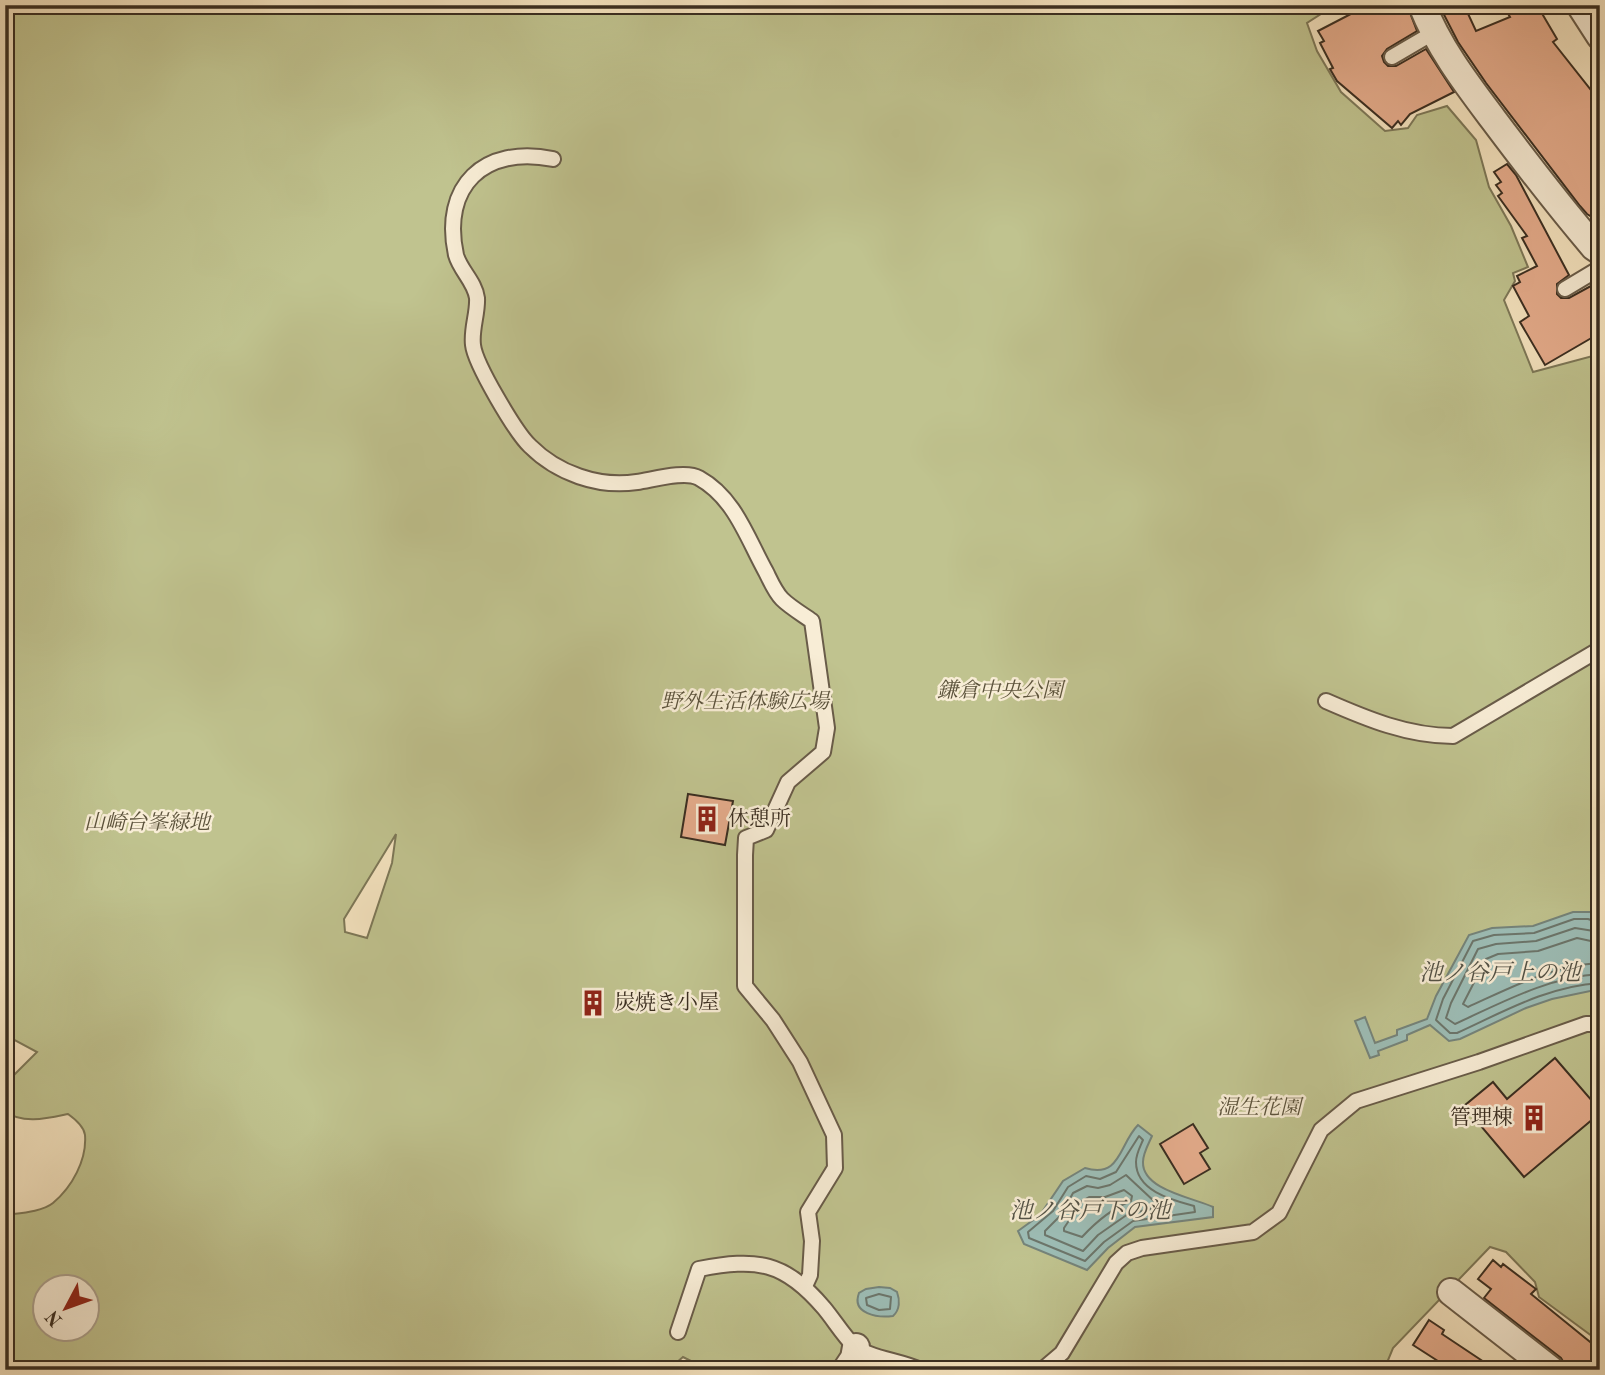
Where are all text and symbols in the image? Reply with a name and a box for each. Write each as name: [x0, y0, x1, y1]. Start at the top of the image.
park label: 鎌倉中央公園: [937, 679, 1066, 702]
park label: 野外生活体験広場: [661, 690, 831, 713]
building icon: 休憩所: [692, 804, 722, 834]
place label: 休憩所: [728, 807, 791, 830]
park label: 山崎台峯緑地: [84, 811, 212, 834]
water label: 池ノ谷戸上の池: [1420, 960, 1584, 985]
building icon: 炭焼き小屋: [578, 988, 608, 1018]
place label: 炭焼き小屋: [614, 991, 719, 1014]
park label: 湿生花園: [1217, 1096, 1304, 1119]
building icon: 管理棟: [1519, 1103, 1549, 1133]
place label: 管理棟: [1450, 1106, 1513, 1129]
water label: 池ノ谷戸下の池: [1010, 1198, 1174, 1223]
north arrow: [32, 1274, 102, 1344]
text: N: [43, 1305, 67, 1329]

